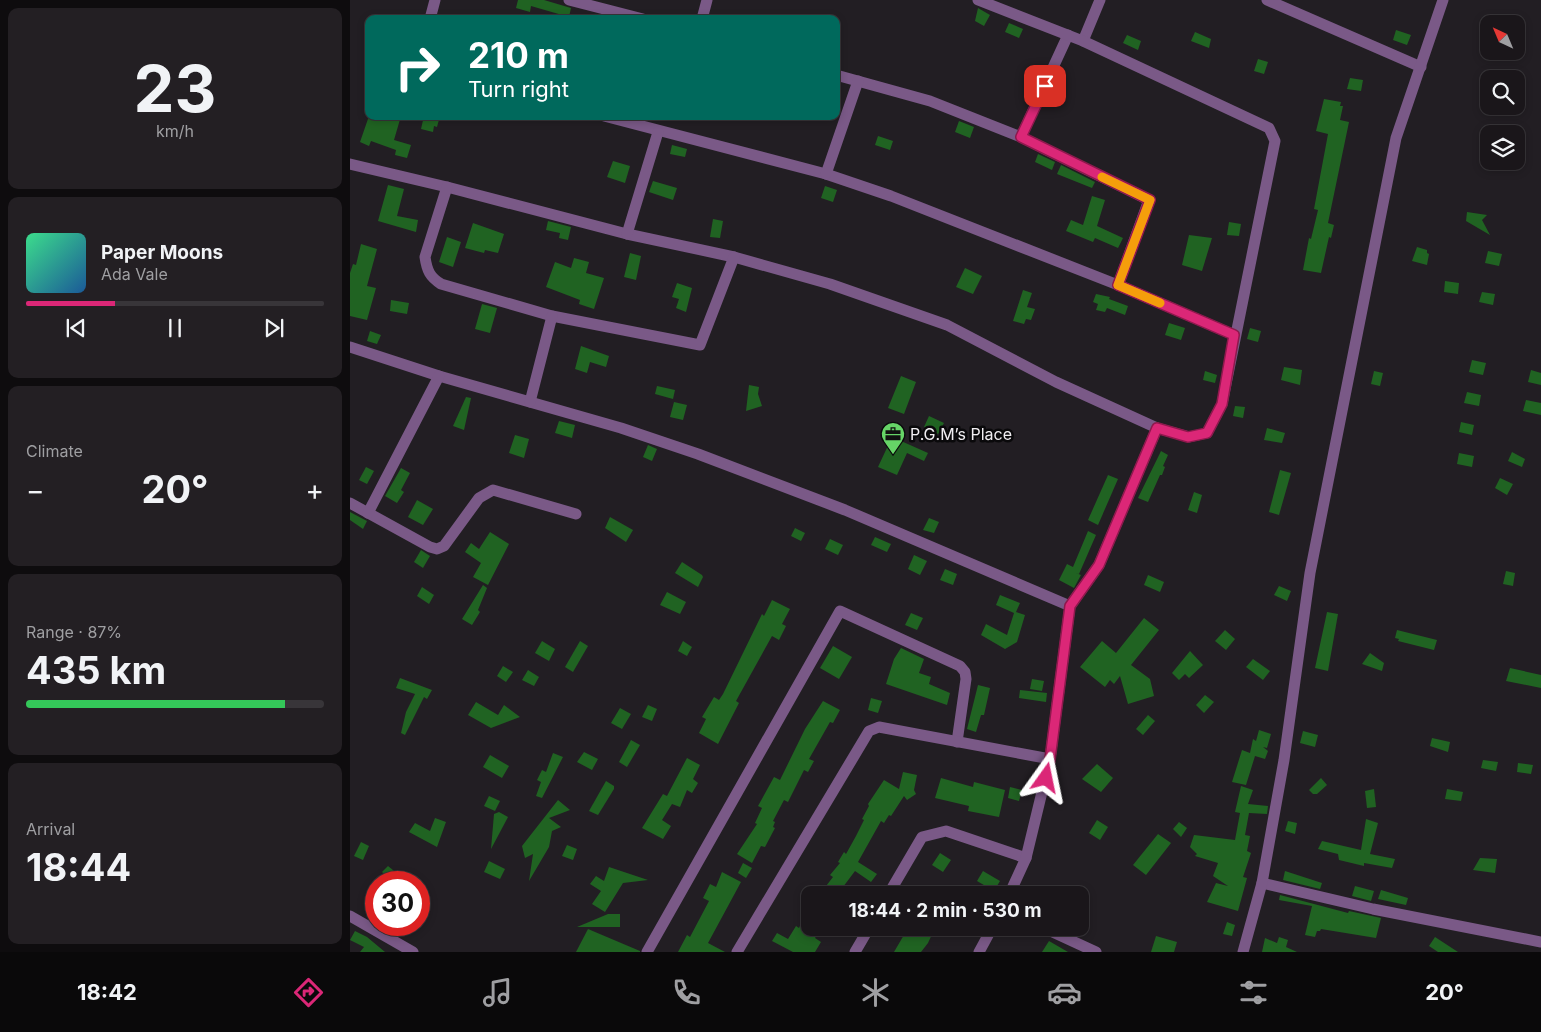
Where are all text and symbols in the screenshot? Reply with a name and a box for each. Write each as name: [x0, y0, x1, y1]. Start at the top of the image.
north arrow: [1480, 15, 1525, 60]
map controls: [1480, 15, 1525, 170]
text: 210 m: [468, 34, 569, 76]
icon: right: [385, 35, 450, 100]
text: 23: [134, 49, 216, 128]
pin: [1024, 65, 1066, 107]
button: search: [1480, 70, 1525, 115]
icon: arrive: [1031, 72, 1059, 100]
text: Turn right: [468, 76, 569, 102]
text: km/h: [156, 121, 194, 141]
button: layers: [1480, 125, 1525, 170]
text: Paper Moons: [101, 241, 223, 264]
text: Ada Vale: [101, 264, 168, 284]
icon: previous: [62, 314, 90, 342]
icon: pause: [161, 314, 189, 342]
icon: next: [260, 314, 288, 342]
office icon: P.G.M’s Place: [880, 421, 906, 455]
place label: P.G.M’s Place: [910, 424, 1012, 444]
text: Climate: [26, 441, 83, 461]
text: 20°: [141, 466, 209, 512]
text: −: [26, 473, 45, 507]
text: +: [305, 473, 324, 507]
text: Range · 87%: [26, 622, 122, 642]
text: 435 km: [26, 647, 166, 693]
position arrow: [1019, 751, 1071, 803]
text: Arrival: [26, 819, 75, 839]
text: 18:44: [26, 844, 131, 890]
speed limit sign: 30: [365, 871, 430, 936]
text: 18:44 · 2 min · 530 m: [848, 899, 1042, 922]
icon: directions: [291, 975, 326, 1010]
icon: music: [480, 975, 515, 1010]
icon: phone: [669, 975, 704, 1010]
icon: climate: [858, 975, 893, 1010]
icon: car: [1047, 975, 1082, 1010]
icon: filters: [1236, 975, 1271, 1010]
text: 18:42: [77, 979, 137, 1005]
text: 20°: [1425, 979, 1464, 1005]

